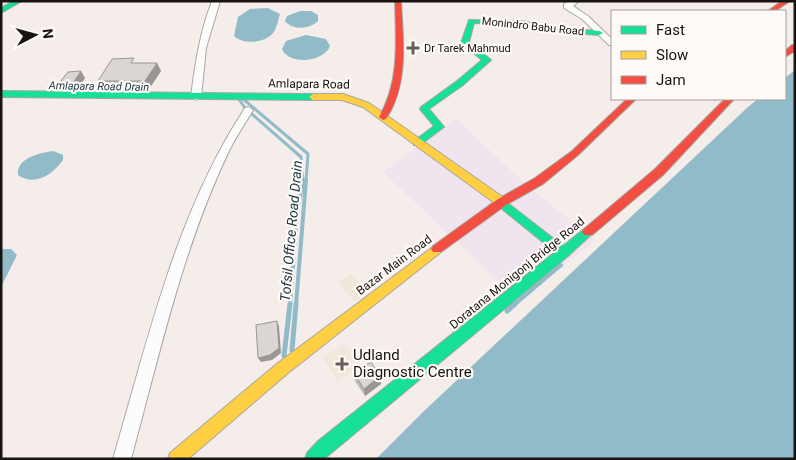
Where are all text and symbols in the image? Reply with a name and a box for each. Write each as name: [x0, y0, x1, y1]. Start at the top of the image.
north arrow: [10, 10, 60, 60]
legend: [611, 10, 786, 100]
street label: Monindro Babu Road: [481, 15, 585, 38]
text: Fast: [656, 21, 685, 39]
text: N: [39, 28, 56, 39]
marker: Dr Tarek Mahmud: [406, 41, 420, 55]
place label: Dr Tarek Mahmud: [424, 42, 511, 55]
text: Slow: [656, 46, 688, 64]
text: Jam: [656, 71, 686, 89]
street label: Amlapara Road: [268, 76, 350, 92]
water label: Amlapara Road Drain: [48, 79, 149, 94]
water label: Tofsil Office Road Drain: [277, 160, 305, 302]
street label: Doratana Monigonj Bridge Road: [447, 214, 587, 332]
street label: Bazar Main Road: [354, 232, 434, 298]
place label: Udland Diagnostic Centre: [353, 346, 472, 381]
marker: Udland Diagnostic Centre: [335, 357, 349, 371]

